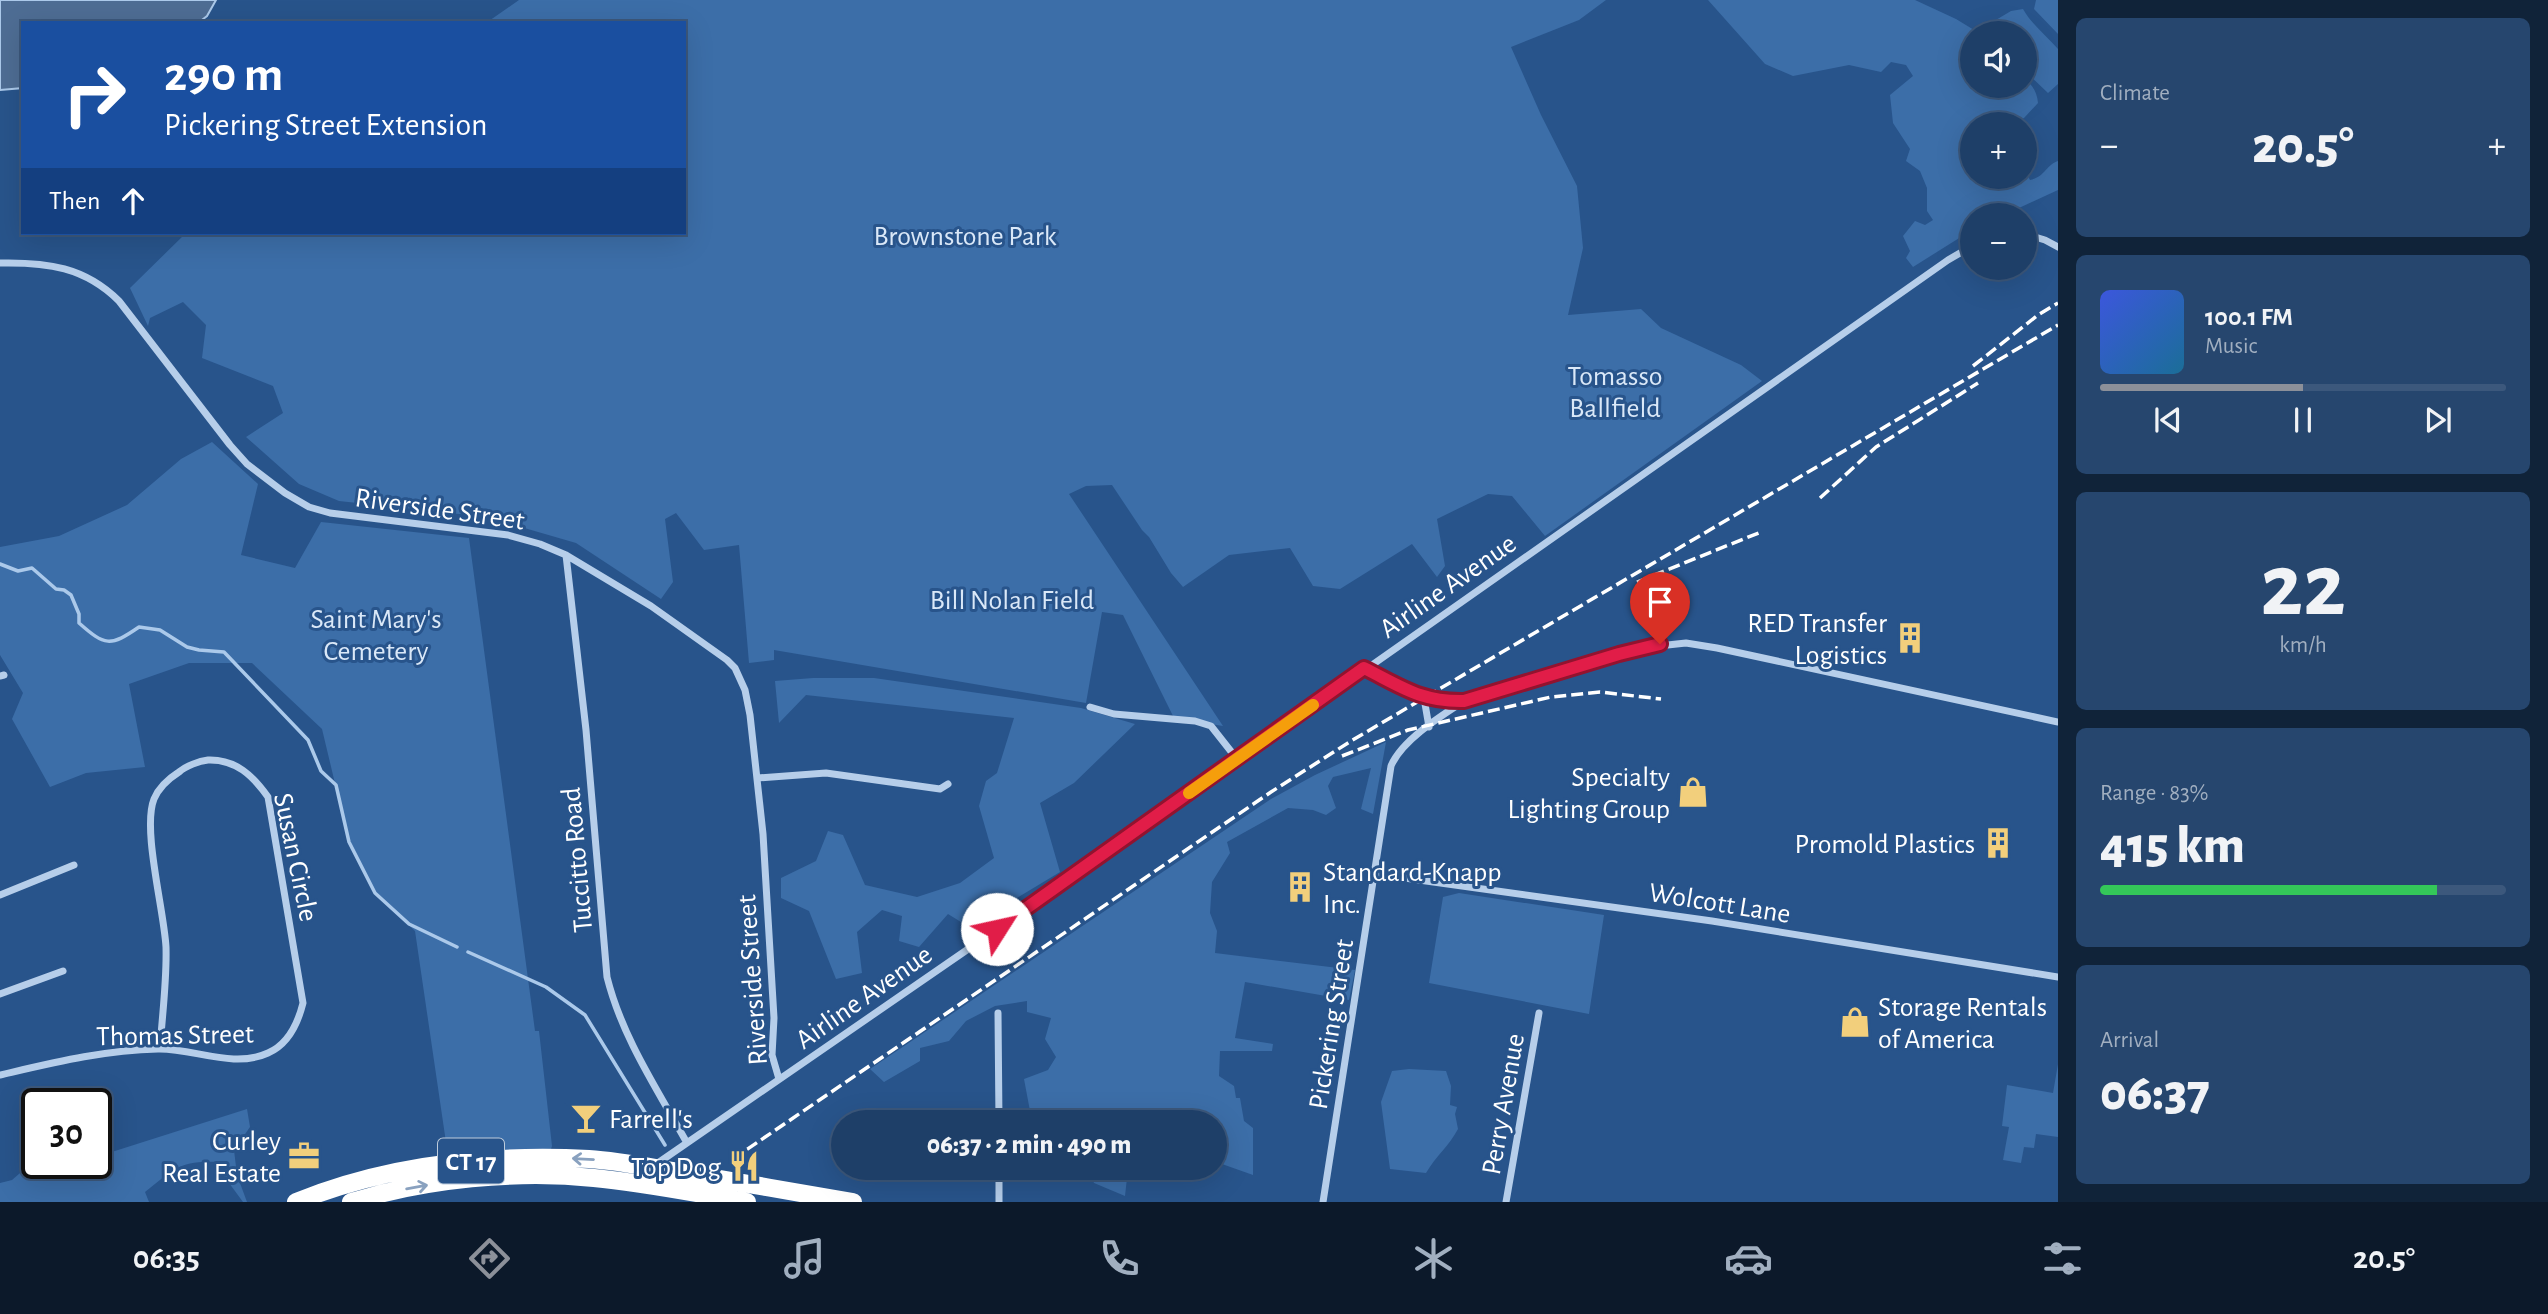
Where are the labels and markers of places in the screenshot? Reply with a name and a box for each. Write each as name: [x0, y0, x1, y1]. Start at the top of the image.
pin: [1630, 572, 1690, 644]
place label: RED Transfer Logistics: [1747, 610, 1887, 670]
building icon: RED Transfer Logistics: [1893, 621, 1927, 655]
place label: Specialty Lighting Group: [1507, 764, 1670, 824]
shop icon: Specialty Lighting Group: [1676, 775, 1710, 809]
building icon: Promold Plastics: [1981, 826, 2015, 860]
place label: Promold Plastics: [1795, 831, 1975, 859]
place label: Standard-Knapp Inc.: [1323, 859, 1502, 919]
building icon: Standard-Knapp Inc.: [1283, 870, 1317, 904]
place label: Storage Rentals of America: [1878, 994, 2047, 1054]
shop icon: Storage Rentals of America: [1838, 1005, 1872, 1039]
bar icon: Farrell's: [569, 1101, 603, 1135]
place label: Farrell's: [609, 1106, 693, 1134]
place label: Curley Real Estate: [162, 1128, 281, 1188]
office icon: Curley Real Estate: [287, 1139, 321, 1173]
restaurant icon: Top Dog: [727, 1149, 761, 1183]
place label: Top Dog: [631, 1154, 721, 1182]

